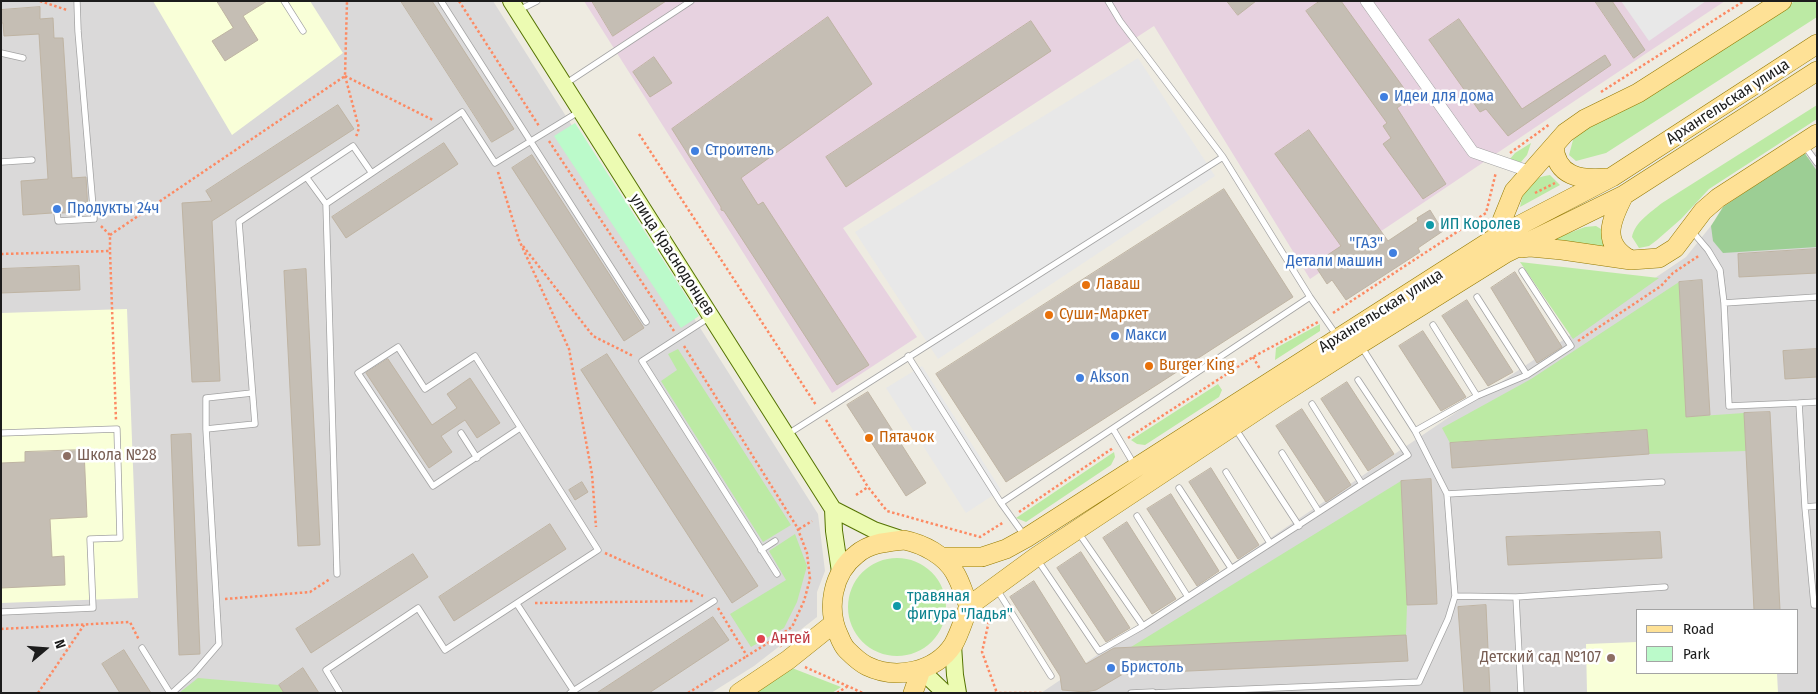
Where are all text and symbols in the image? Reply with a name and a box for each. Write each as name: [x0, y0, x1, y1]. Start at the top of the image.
street label: Архангельская улица: [1663, 55, 1793, 149]
place label: Идеи для дома: [1394, 87, 1494, 107]
marker: Идеи для дома: [1378, 91, 1390, 103]
place label: Строитель: [705, 141, 774, 161]
marker: Строитель: [689, 145, 701, 157]
street label: улица Краснодонцев: [625, 190, 719, 320]
place label: Продукты 24ч: [67, 199, 159, 219]
marker: Продукты 24ч: [51, 203, 63, 215]
place label: ИП Королев: [1440, 215, 1521, 235]
marker: ИП Королев: [1424, 219, 1436, 231]
place label: "ГАЗ" Детали машин: [1286, 234, 1383, 272]
marker: "ГАЗ" Детали машин: [1387, 247, 1399, 259]
street label: Архангельская улица: [1315, 265, 1447, 357]
place label: Лаваш: [1096, 275, 1140, 295]
marker: Лаваш: [1080, 279, 1092, 291]
place label: Суши-Маркет: [1059, 305, 1149, 325]
marker: Суши-Маркет: [1043, 309, 1055, 321]
place label: Макси: [1125, 326, 1167, 346]
marker: Макси: [1109, 330, 1121, 342]
place label: Burger King: [1159, 356, 1234, 376]
marker: Burger King: [1143, 360, 1155, 372]
place label: Akson: [1090, 368, 1129, 388]
marker: Akson: [1074, 372, 1086, 384]
place label: Пятачок: [879, 428, 934, 448]
marker: Пятачок: [863, 432, 875, 444]
place label: Школа №28: [77, 446, 157, 466]
marker: Школа №28: [61, 450, 73, 462]
place label: травяная фигура "Ладья": [907, 587, 1013, 625]
marker: травяная фигура "Ладья": [891, 600, 903, 612]
legend: [1636, 609, 1798, 674]
text: Road: [1683, 620, 1714, 638]
north arrow: [20, 624, 70, 674]
place label: Антей: [771, 629, 811, 649]
marker: Антей: [755, 633, 767, 645]
text: N: [50, 638, 69, 651]
text: Park: [1683, 645, 1710, 663]
place label: Детский сад №107: [1480, 648, 1601, 668]
marker: Детский сад №107: [1605, 652, 1617, 664]
place label: Бристоль: [1121, 658, 1183, 678]
marker: Бристоль: [1105, 662, 1117, 674]

